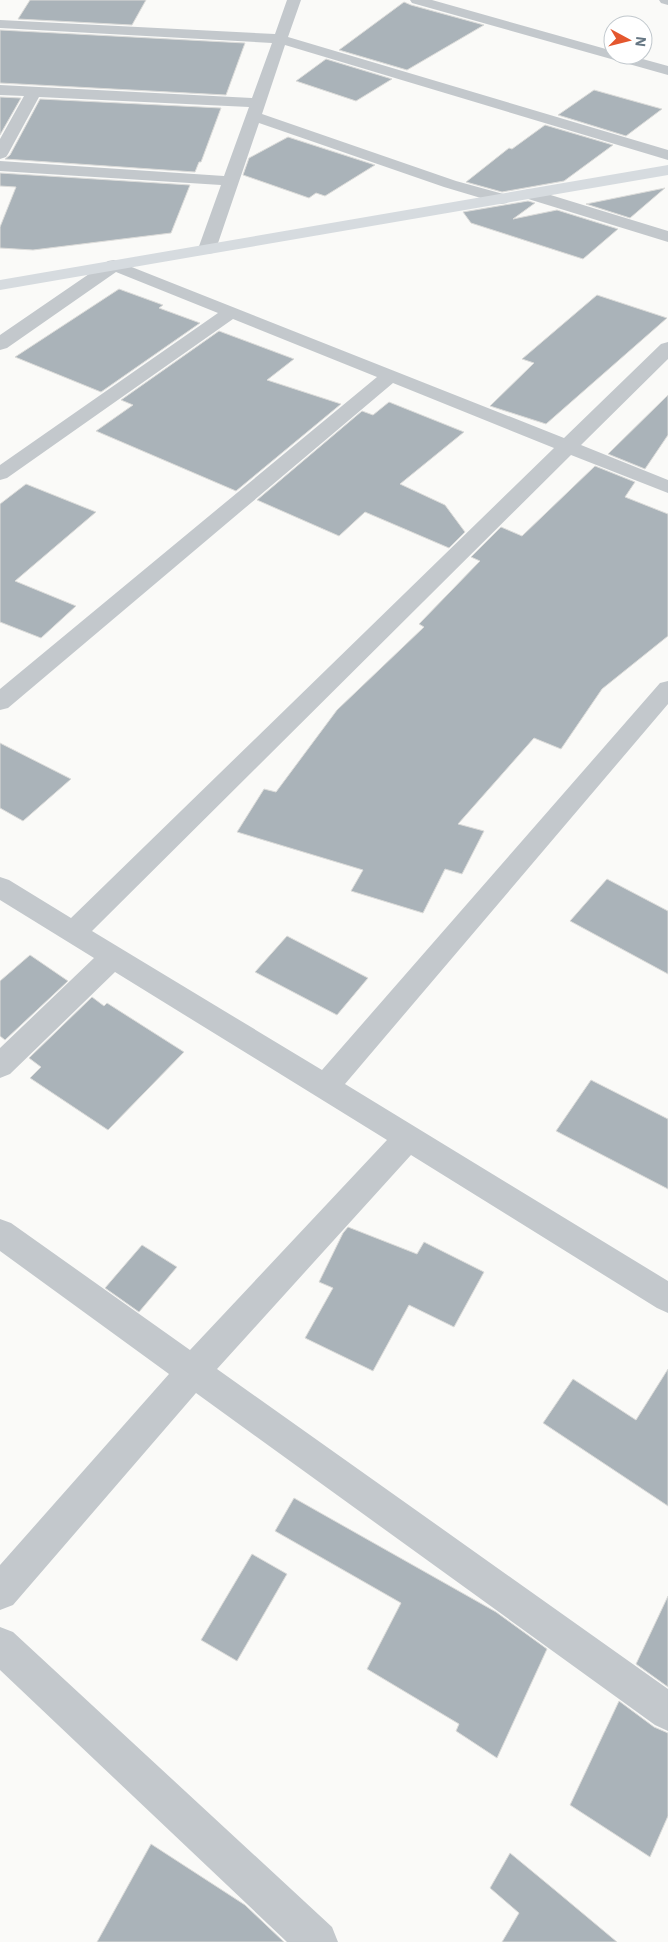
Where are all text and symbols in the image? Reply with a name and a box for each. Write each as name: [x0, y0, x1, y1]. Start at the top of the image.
north arrow: [603, 15, 653, 65]
text: N: [631, 35, 650, 48]

